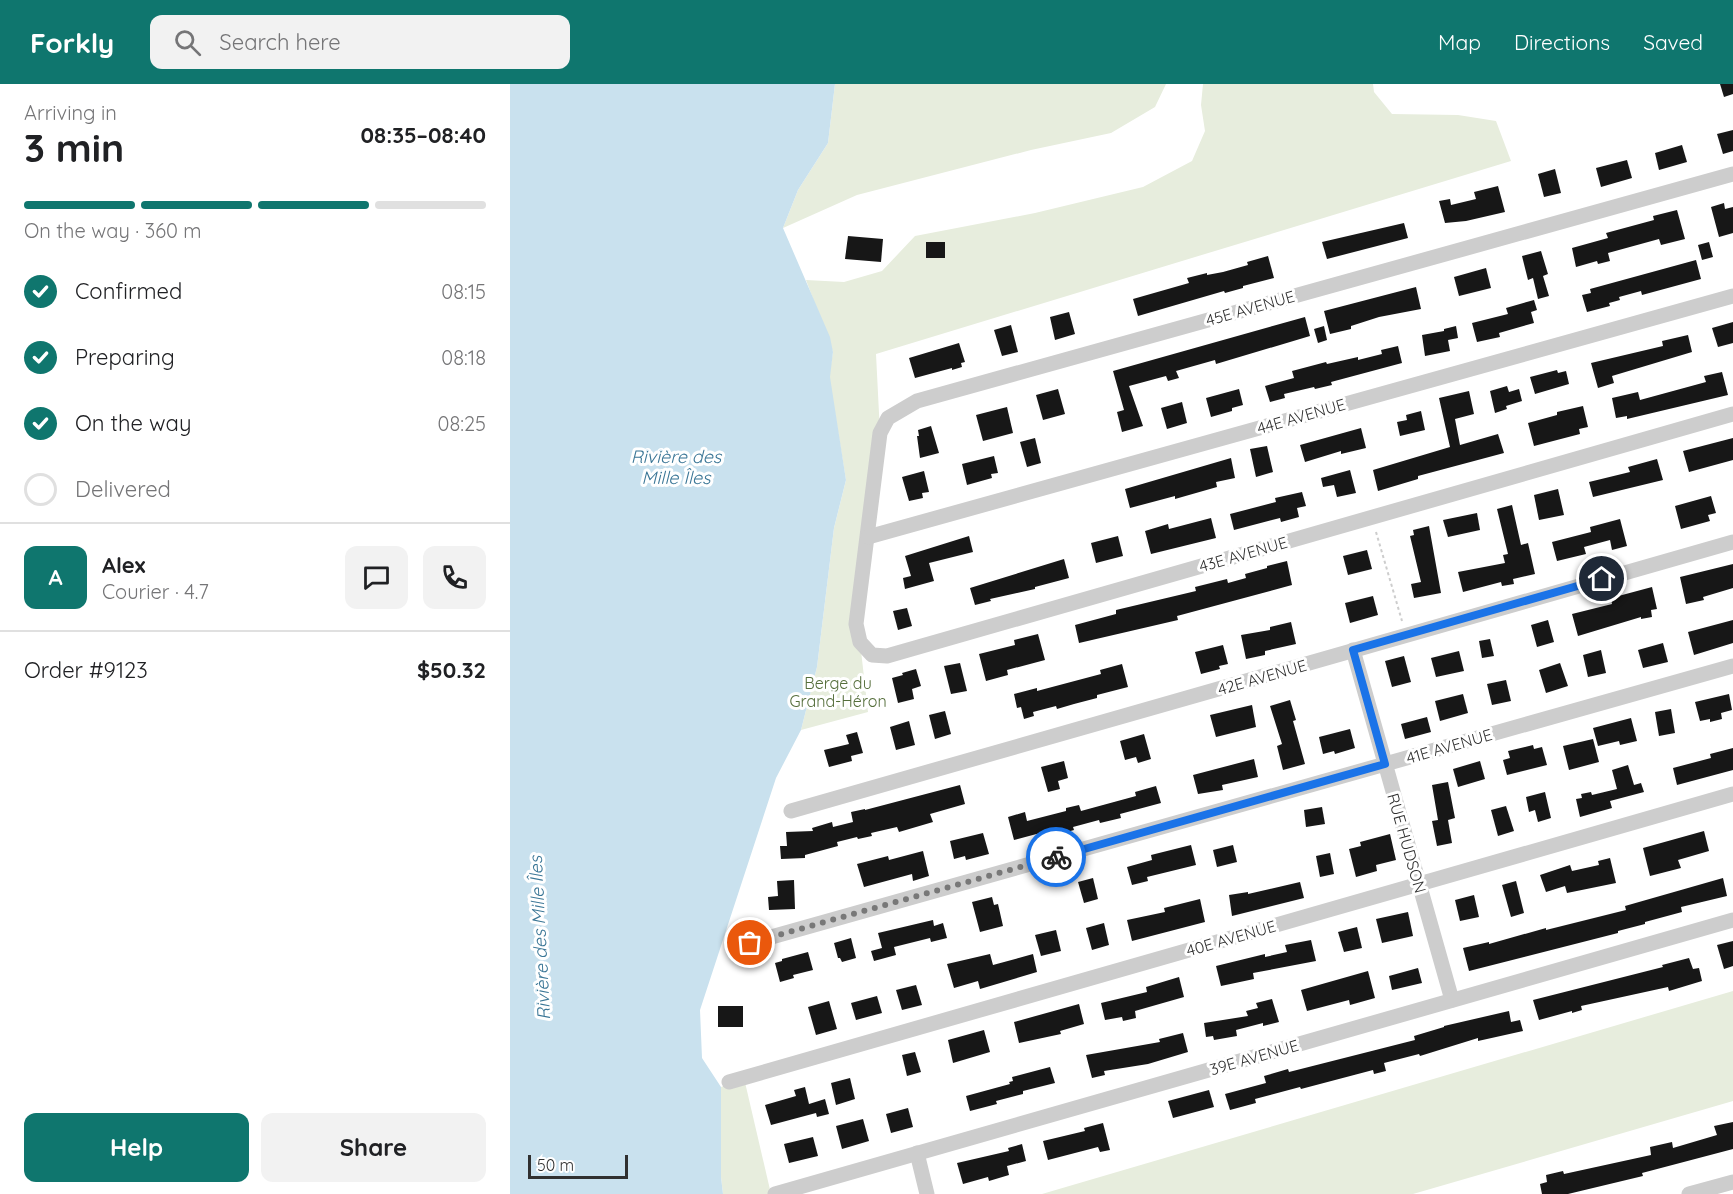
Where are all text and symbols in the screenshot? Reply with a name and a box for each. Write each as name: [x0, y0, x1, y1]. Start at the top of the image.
search box: [150, 15, 570, 69]
text: Forkly: [30, 25, 114, 60]
icon: search: [171, 26, 204, 59]
text: Search here: [219, 28, 341, 56]
text: Map: [1438, 29, 1481, 55]
text: Directions: [1514, 29, 1610, 55]
text: Saved: [1643, 29, 1703, 55]
text: Arriving in: [24, 100, 117, 125]
text: 08:35–08:40: [361, 121, 486, 149]
text: 3 min: [24, 123, 124, 172]
text: On the way · 360 m: [24, 218, 202, 243]
icon: check: [24, 275, 57, 308]
text: Confirmed: [75, 277, 182, 305]
text: 08:15: [441, 279, 486, 304]
street label: 45E AVENUE: [1203, 286, 1297, 330]
icon: check: [24, 341, 57, 374]
text: Preparing: [75, 343, 175, 371]
text: 08:18: [441, 345, 486, 370]
street label: 44E AVENUE: [1254, 394, 1348, 438]
icon: check: [24, 407, 57, 440]
text: On the way: [75, 409, 191, 437]
text: 08:25: [438, 411, 486, 436]
water label: Rivière des Mille Îles: [631, 445, 723, 489]
text: Delivered: [75, 475, 171, 503]
street label: 43E AVENUE: [1196, 532, 1290, 576]
button: chat: [345, 546, 408, 609]
button: phone: [423, 546, 486, 609]
text: Alex: [102, 551, 145, 579]
pin: [1576, 553, 1627, 604]
icon: home: [1585, 562, 1618, 595]
text: A: [48, 563, 63, 591]
text: Courier · 4.7: [102, 579, 209, 604]
street label: 42E AVENUE: [1215, 655, 1309, 699]
text: Order #9123: [24, 656, 148, 684]
text: $50.32: [417, 656, 486, 684]
park label: Berge du Grand-Héron: [789, 673, 887, 711]
street label: 41E AVENUE: [1404, 724, 1494, 768]
street label: RUE HUDSON: [1383, 791, 1431, 895]
courier: [1026, 827, 1086, 887]
icon: bike: [1040, 841, 1073, 874]
water label: Rivière des Mille Îles: [524, 854, 555, 1021]
street label: 40E AVENUE: [1184, 916, 1278, 960]
pin: [724, 917, 775, 968]
icon: bag: [733, 926, 766, 959]
street label: 39E AVENUE: [1207, 1035, 1301, 1079]
button: Help: [24, 1113, 249, 1182]
button: Share: [261, 1113, 486, 1182]
scale bar: [528, 1152, 628, 1180]
text: 50 m: [537, 1155, 574, 1175]

